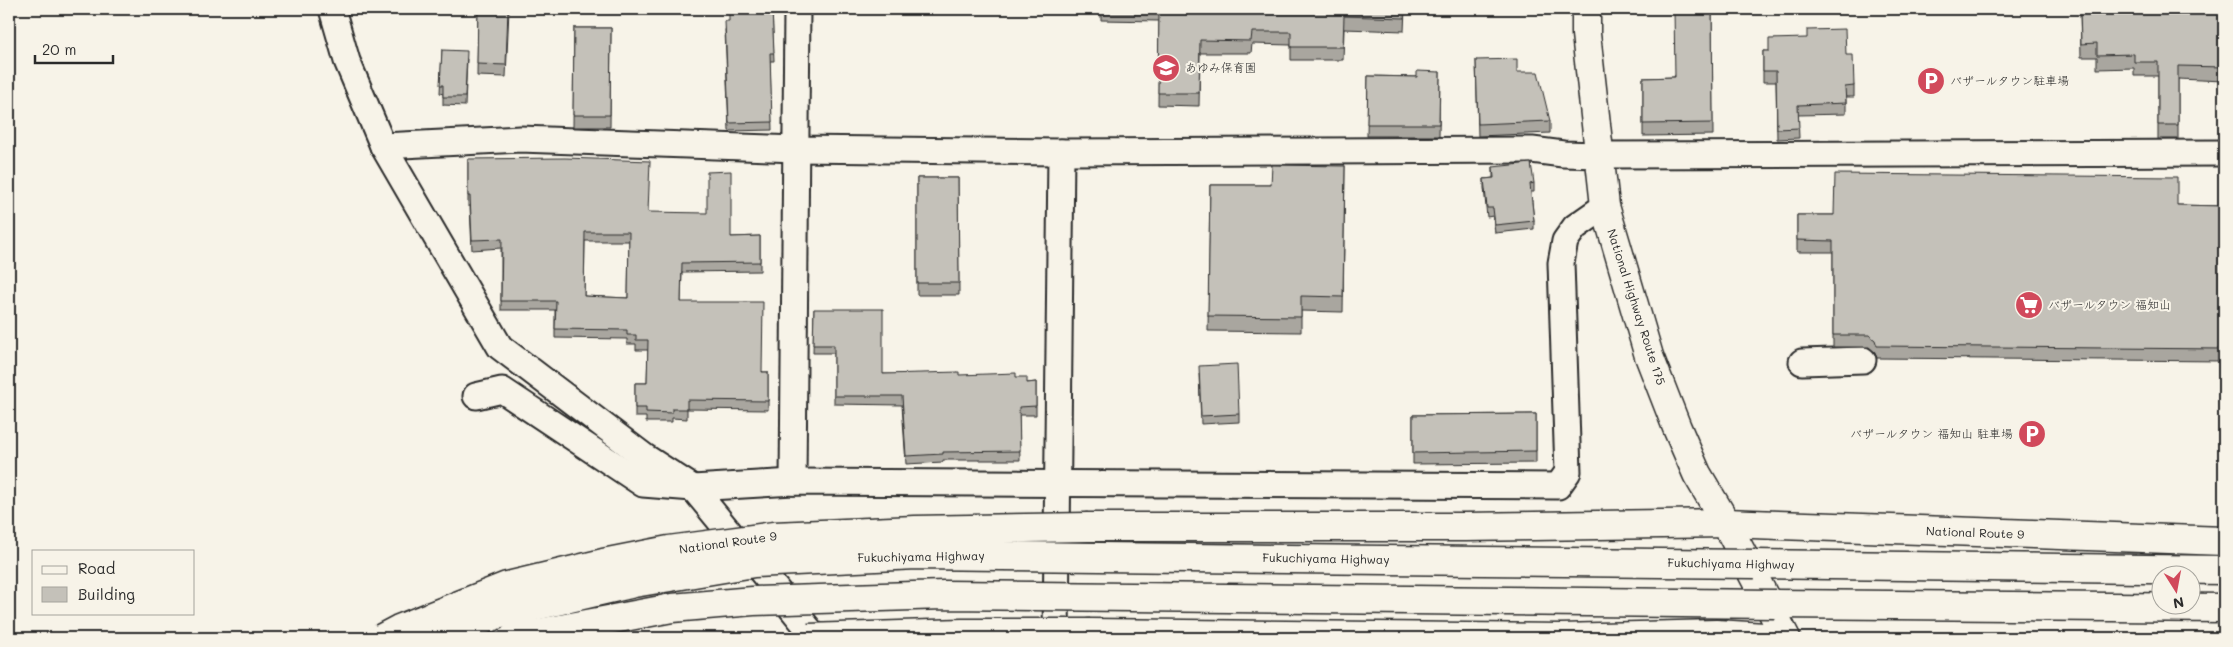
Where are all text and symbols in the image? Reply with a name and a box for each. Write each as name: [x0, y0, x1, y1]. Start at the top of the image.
scale bar: [35, 32, 112, 64]
text: 20 m: [42, 39, 76, 59]
school or university icon: あゆみ保育園: [1151, 53, 1181, 83]
place label: あゆみ保育園: [1185, 59, 1257, 75]
parking icon: バザールタウン駐車場: [1916, 66, 1946, 96]
place label: バザールタウン駐車場: [1950, 72, 2069, 88]
street label: National Highway Route 175: [1604, 227, 1670, 387]
supermarket icon: バザールタウン 福知山: [2014, 290, 2044, 320]
place label: バザールタウン 福知山: [2048, 296, 2171, 312]
parking icon: バザールタウン 福知山 駐車場: [2017, 419, 2047, 449]
place label: バザールタウン 福知山 駐車場: [1850, 425, 2013, 441]
street label: National Route 9: [1926, 522, 2024, 542]
street label: National Route 9: [678, 527, 778, 557]
street label: Fukuchiyama Highway: [857, 547, 985, 565]
street label: Fukuchiyama Highway: [1262, 549, 1390, 567]
legend: [32, 550, 195, 614]
street label: Fukuchiyama Highway: [1667, 554, 1795, 572]
text: Road: [78, 558, 115, 578]
north arrow: [2150, 564, 2200, 614]
text: Building: [78, 584, 135, 604]
text: N: [2172, 593, 2186, 614]

